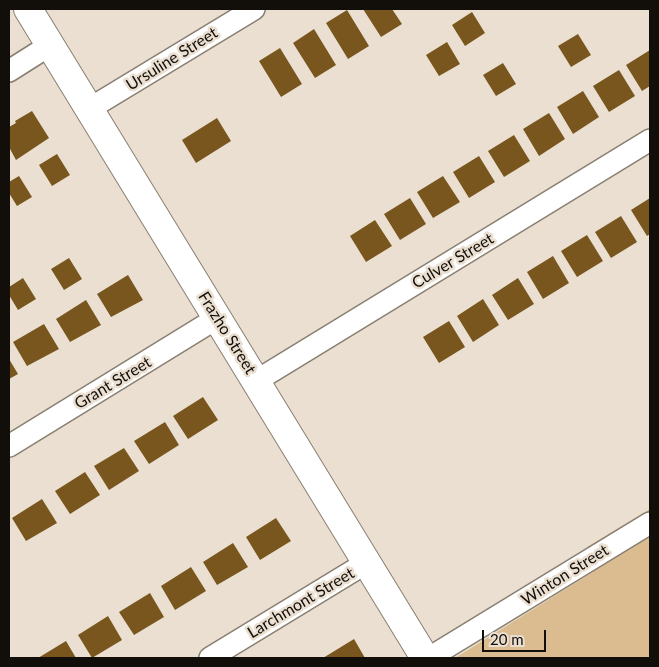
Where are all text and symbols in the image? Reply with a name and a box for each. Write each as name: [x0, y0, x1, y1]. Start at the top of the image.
street label: Ursuline Street: [123, 23, 221, 95]
street label: Culver Street: [409, 229, 497, 293]
street label: Frazho Street: [194, 288, 260, 378]
street label: Grant Street: [71, 353, 155, 413]
street label: Winton Street: [518, 541, 612, 609]
street label: Larchmont Street: [244, 564, 358, 642]
scale bar: [484, 620, 548, 652]
text: 20 m: [490, 630, 524, 648]

